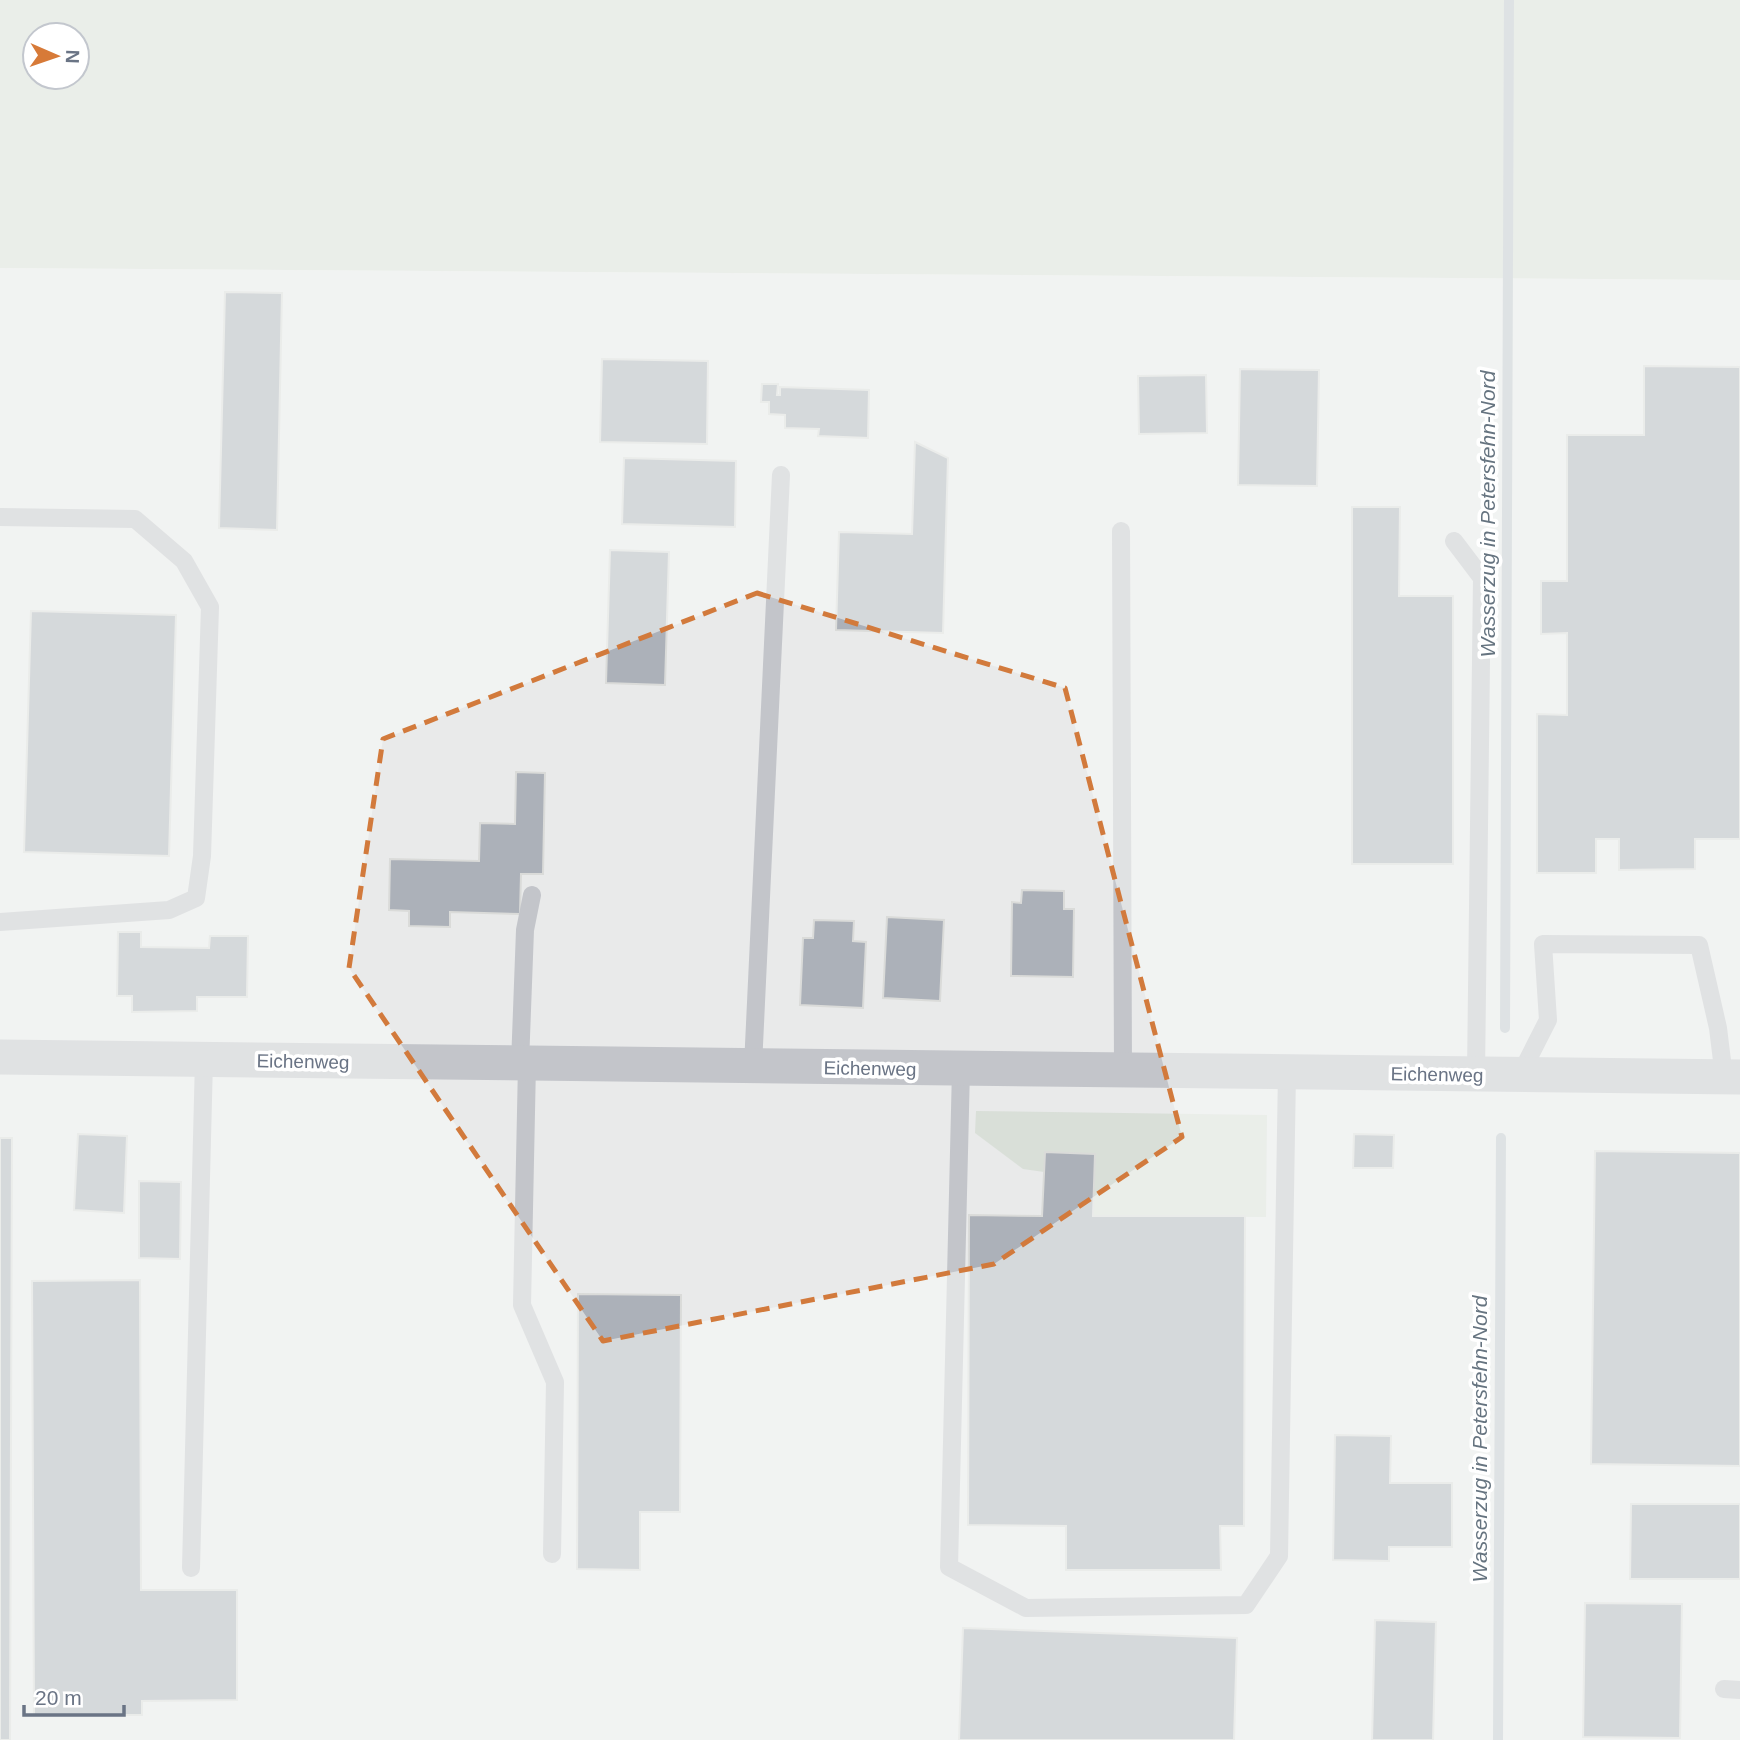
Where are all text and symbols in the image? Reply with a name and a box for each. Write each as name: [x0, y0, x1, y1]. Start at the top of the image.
north arrow: [21, 21, 91, 91]
text: N: [62, 49, 83, 64]
water label: Wasserzug in Petersfehn-Nord: [1476, 369, 1499, 657]
street label: Eichenweg: [256, 1050, 350, 1073]
street label: Eichenweg: [823, 1057, 917, 1080]
street label: Eichenweg: [1390, 1063, 1484, 1086]
water label: Wasserzug in Petersfehn-Nord: [1468, 1294, 1491, 1582]
scale bar: [24, 1674, 124, 1718]
text: 20 m: [35, 1686, 82, 1709]

